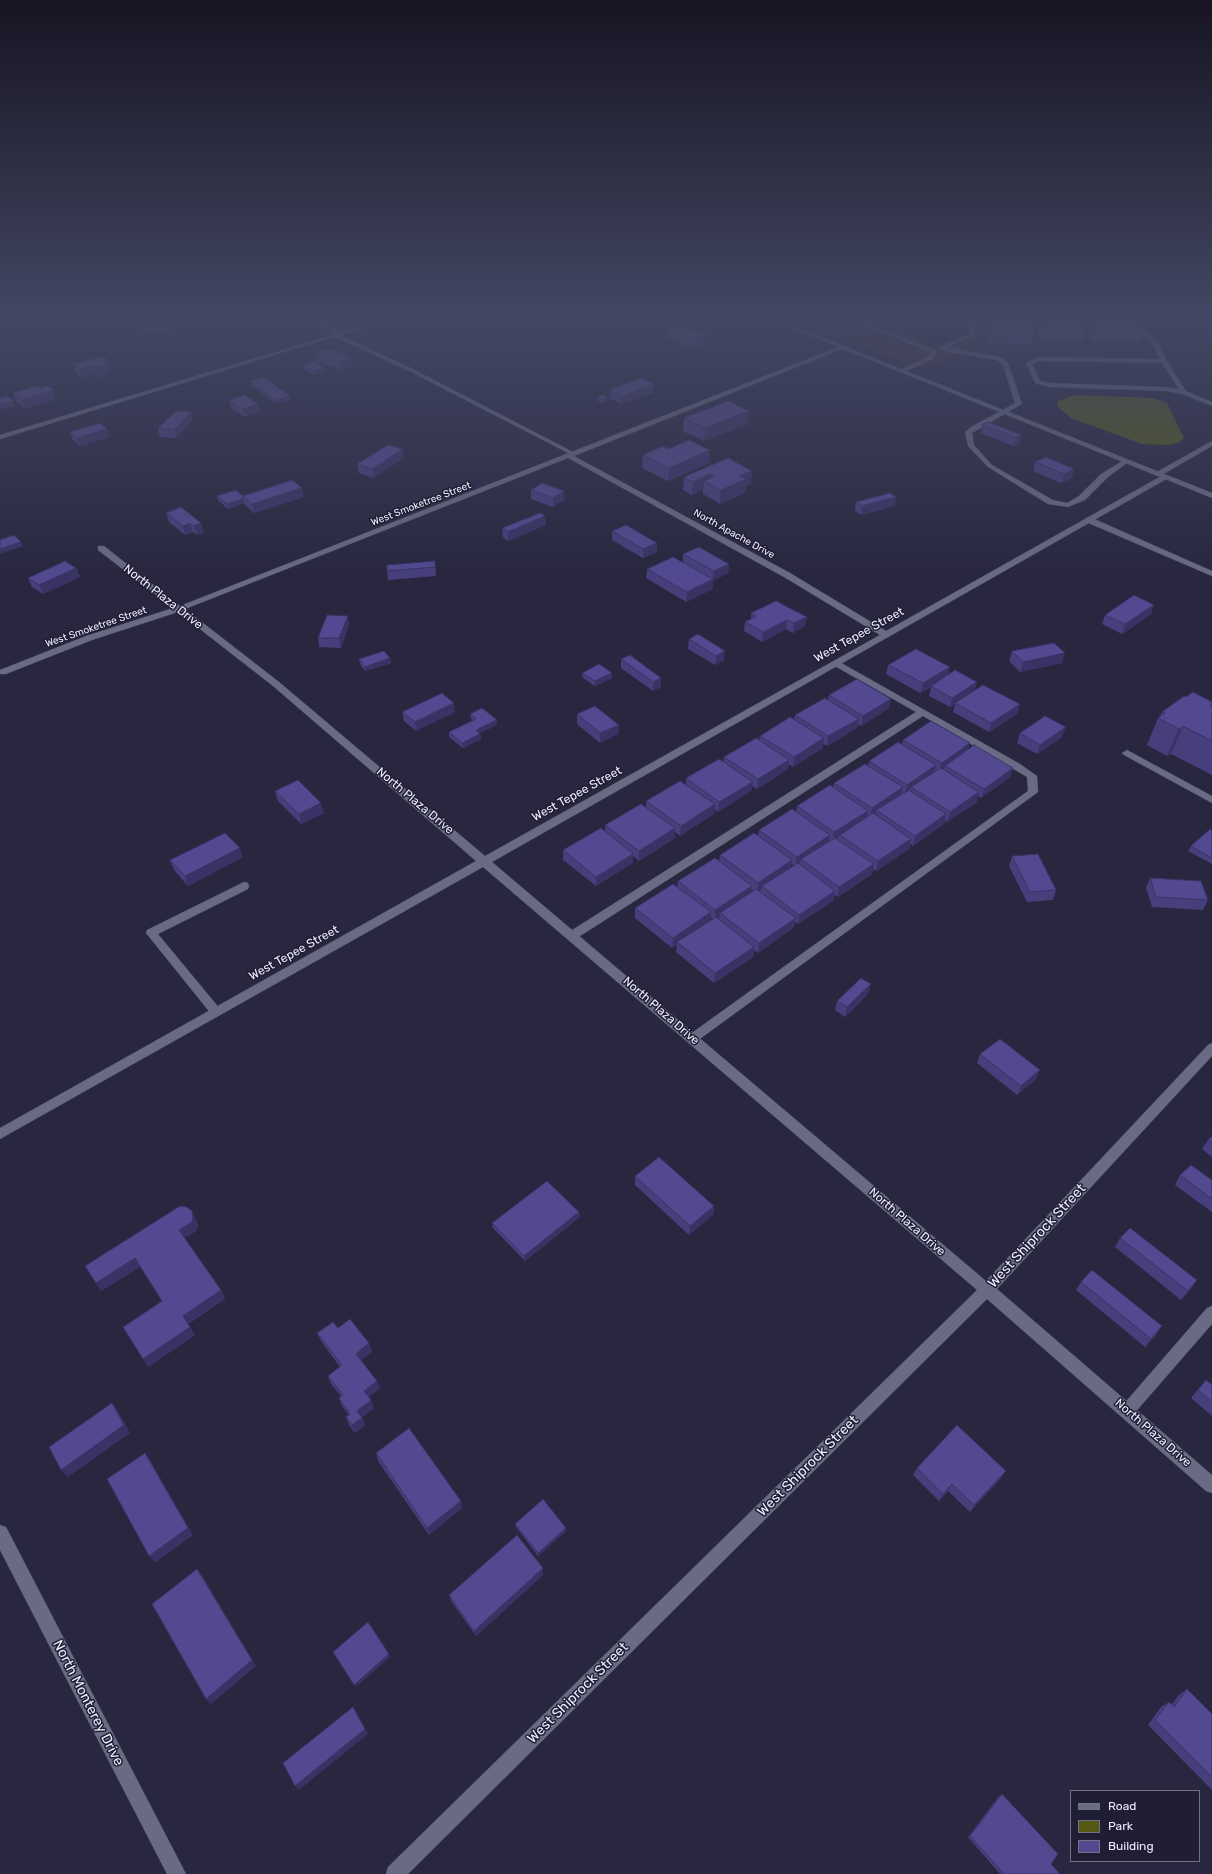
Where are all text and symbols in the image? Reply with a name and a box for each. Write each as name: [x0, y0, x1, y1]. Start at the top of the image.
street label: West Smoketree Street: [369, 479, 473, 529]
street label: North Apache Drive: [691, 507, 777, 561]
street label: North Plaza Drive: [121, 562, 205, 632]
street label: West Smoketree Street: [44, 604, 148, 650]
street label: West Tepee Street: [812, 604, 906, 666]
street label: West Tepee Street: [530, 763, 624, 825]
street label: North Plaza Drive: [373, 764, 457, 838]
street label: West Tepee Street: [247, 922, 341, 984]
street label: North Plaza Drive: [620, 974, 702, 1048]
street label: West Shiprock Street: [985, 1181, 1089, 1291]
street label: North Plaza Drive: [866, 1185, 948, 1259]
street label: North Plaza Drive: [1112, 1396, 1194, 1470]
street label: West Shiprock Street: [754, 1412, 862, 1520]
street label: North Monterey Drive: [49, 1637, 127, 1769]
street label: West Shiprock Street: [524, 1639, 632, 1747]
legend: [1070, 1790, 1200, 1862]
text: Road: [1108, 1799, 1136, 1813]
text: Park: [1108, 1819, 1133, 1833]
text: Building: [1108, 1839, 1154, 1853]

